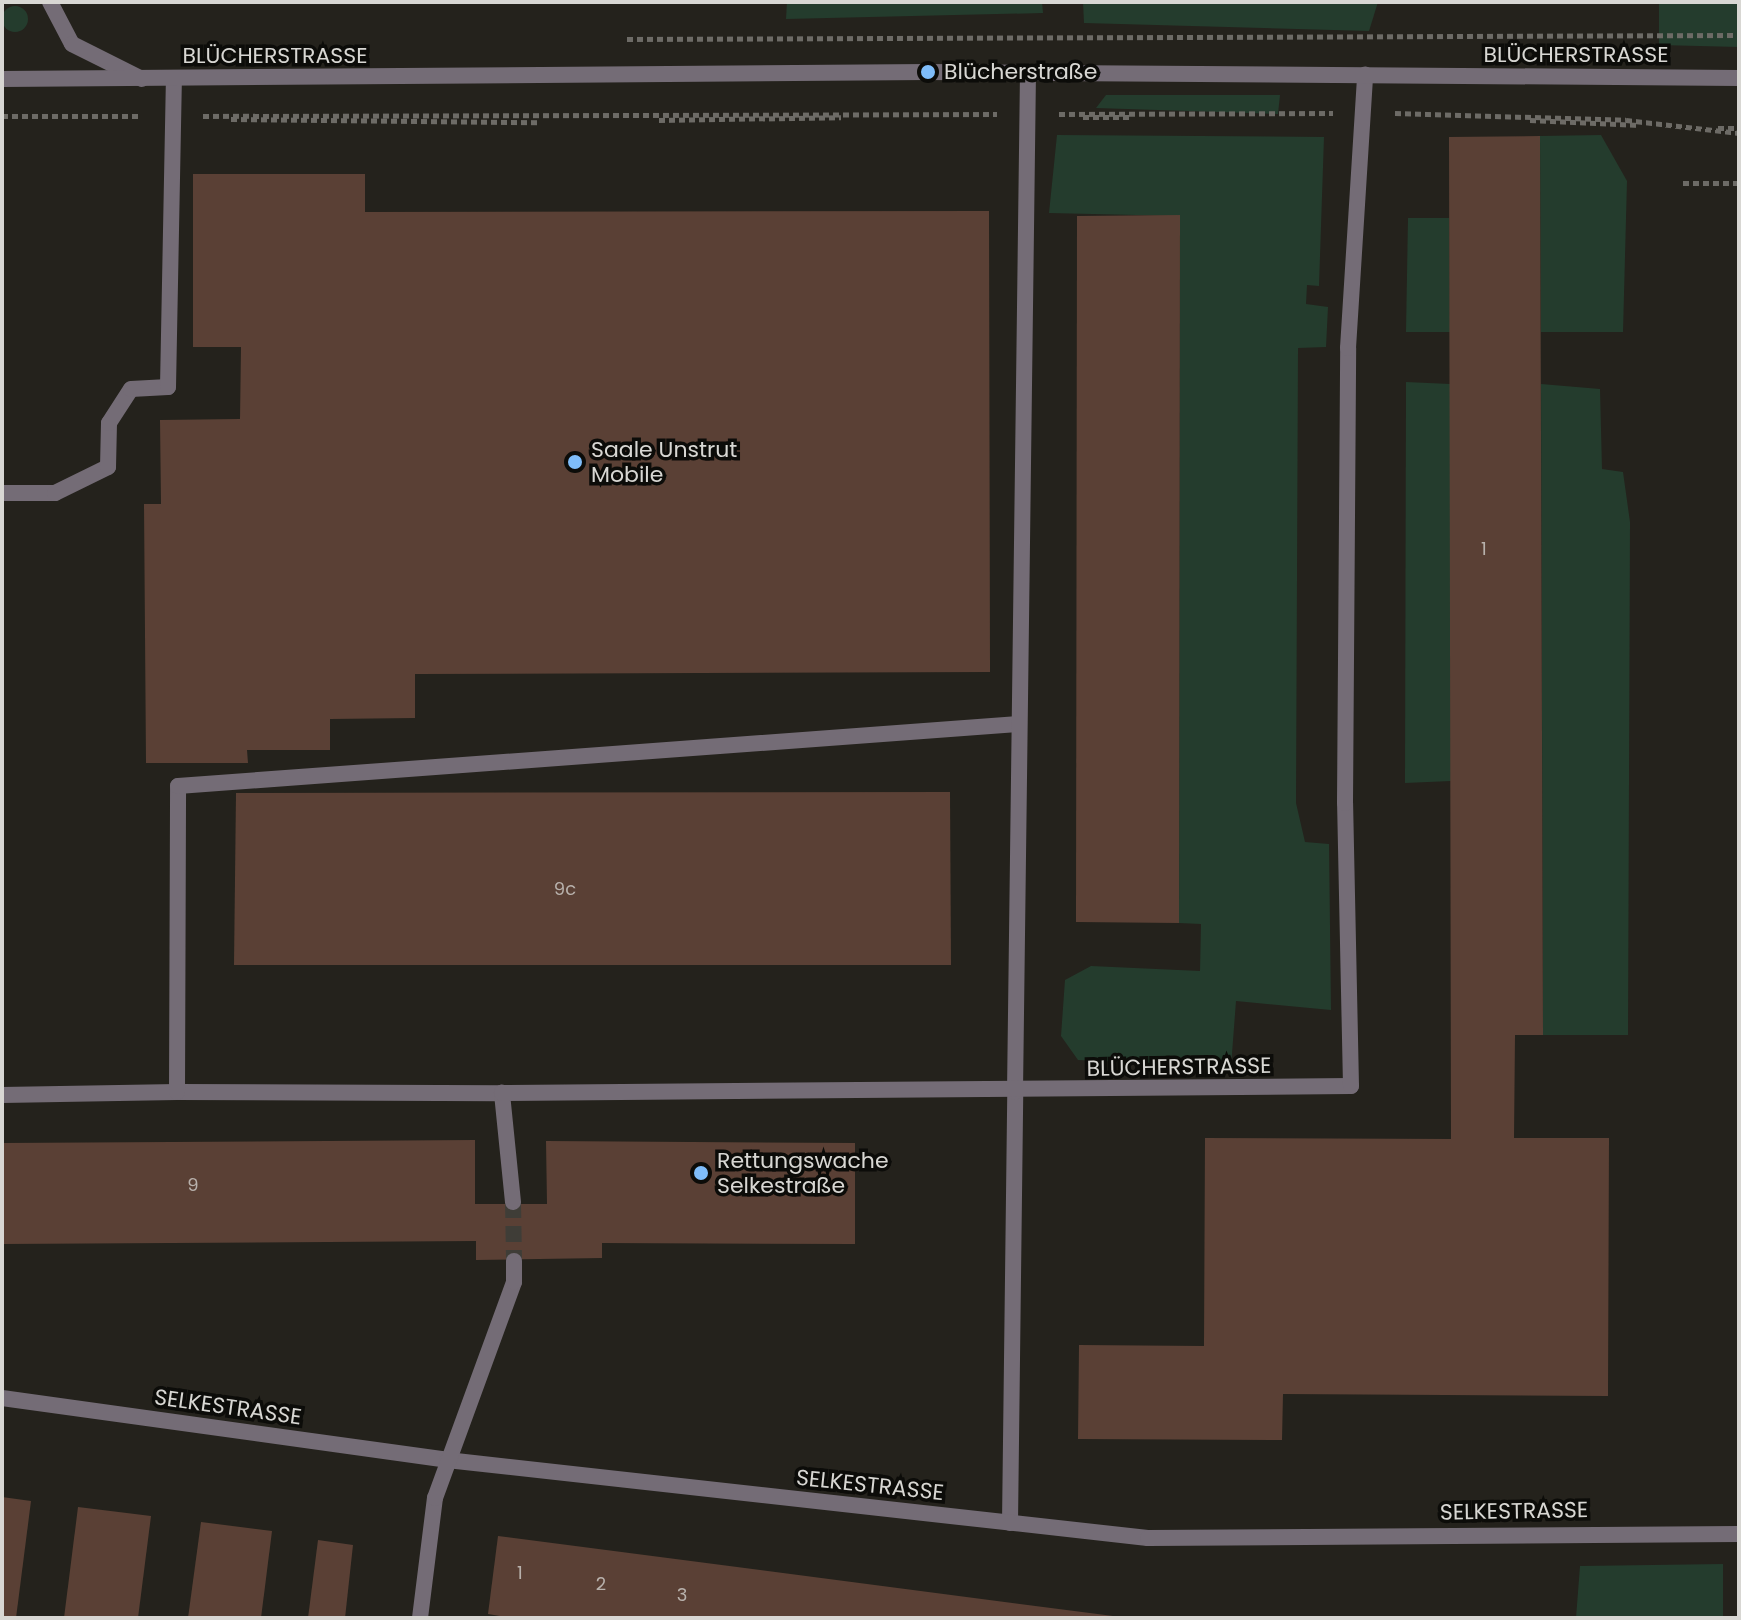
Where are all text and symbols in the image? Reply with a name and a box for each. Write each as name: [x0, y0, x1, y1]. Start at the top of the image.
street label: BLÜCHERSTRASSE: [1484, 42, 1668, 68]
street label: BLÜCHERSTRASSE: [183, 43, 367, 69]
place label: Blücherstraße: [944, 59, 1097, 85]
marker: Blücherstraße: [919, 63, 937, 81]
place label: Saale Unstrut Mobile: [591, 436, 737, 488]
marker: Saale Unstrut Mobile: [566, 453, 584, 471]
house number: 1: [1481, 538, 1487, 560]
house number: 9c: [554, 878, 576, 900]
street label: BLÜCHERSTRASSE: [1086, 1052, 1272, 1082]
place label: Rettungswache Selkestraße: [717, 1147, 889, 1198]
marker: Rettungswache Selkestraße: [692, 1164, 710, 1182]
house number: 9: [187, 1174, 199, 1196]
street label: SELKESTRASSE: [153, 1384, 303, 1430]
street label: SELKESTRASSE: [795, 1464, 945, 1506]
street label: SELKESTRASSE: [1440, 1497, 1588, 1525]
house number: 1: [517, 1562, 523, 1584]
house number: 2: [596, 1573, 606, 1595]
house number: 3: [677, 1584, 687, 1606]

